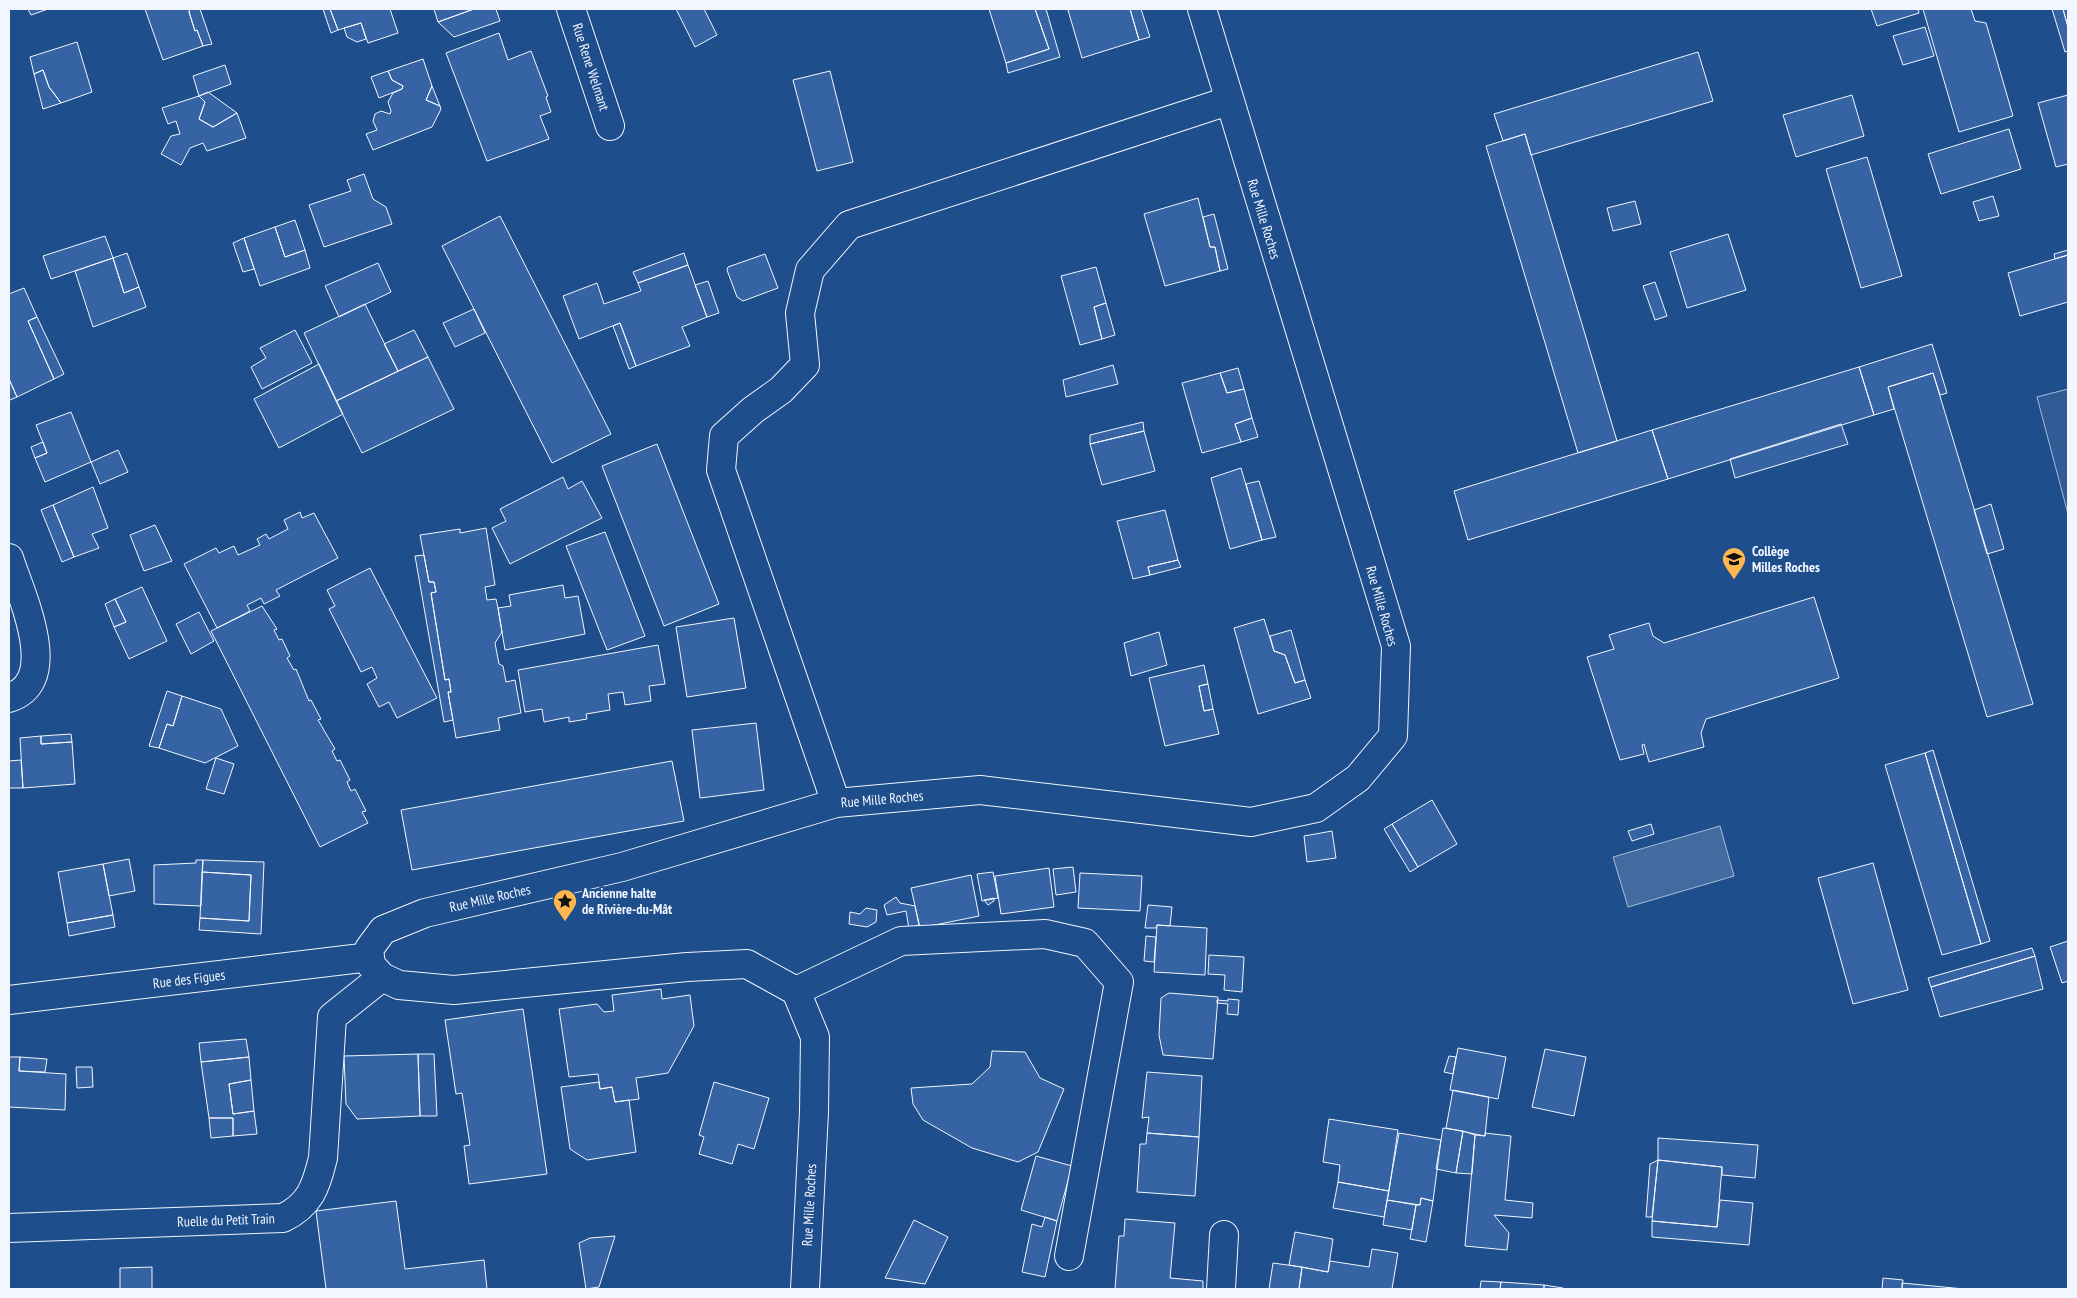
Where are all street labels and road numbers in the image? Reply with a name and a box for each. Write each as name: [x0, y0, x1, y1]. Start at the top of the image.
street label: Rue Rene Welmant: [568, 21, 614, 113]
street label: Rue Mille Roches: [1243, 177, 1285, 261]
street label: Rue Mille Roches: [1362, 564, 1402, 648]
street label: Rue Mille Roches: [840, 786, 924, 812]
street label: Rue Mille Roches: [448, 880, 533, 916]
street label: Rue des Figues: [152, 966, 226, 992]
street label: Rue Mille Roches: [798, 1163, 820, 1247]
street label: Ruelle du Petit Train: [177, 1209, 275, 1231]

